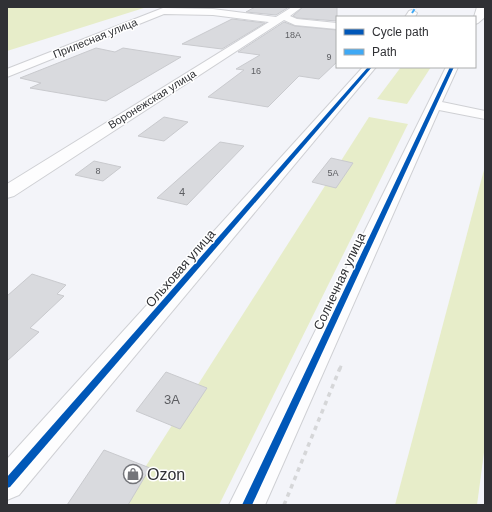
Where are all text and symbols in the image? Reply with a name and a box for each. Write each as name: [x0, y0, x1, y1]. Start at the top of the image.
street label: Прилесная улица: [51, 15, 140, 60]
legend: [336, 16, 476, 68]
text: Cycle path: [372, 25, 429, 39]
house number: 18А: [285, 30, 301, 40]
text: Path: [372, 45, 397, 59]
house number: 9: [326, 52, 332, 62]
house number: 16: [251, 66, 261, 76]
street label: Воронежская улица: [106, 67, 199, 131]
house number: 8: [95, 166, 101, 176]
house number: 5А: [327, 168, 339, 178]
house number: 4: [179, 186, 185, 198]
street label: Ольховая улица: [142, 226, 219, 310]
street label: Солнечная улица: [310, 230, 369, 332]
house number: 3А: [164, 392, 180, 407]
shop icon: Ozon: [122, 463, 144, 485]
place label: Ozon: [147, 466, 185, 483]

